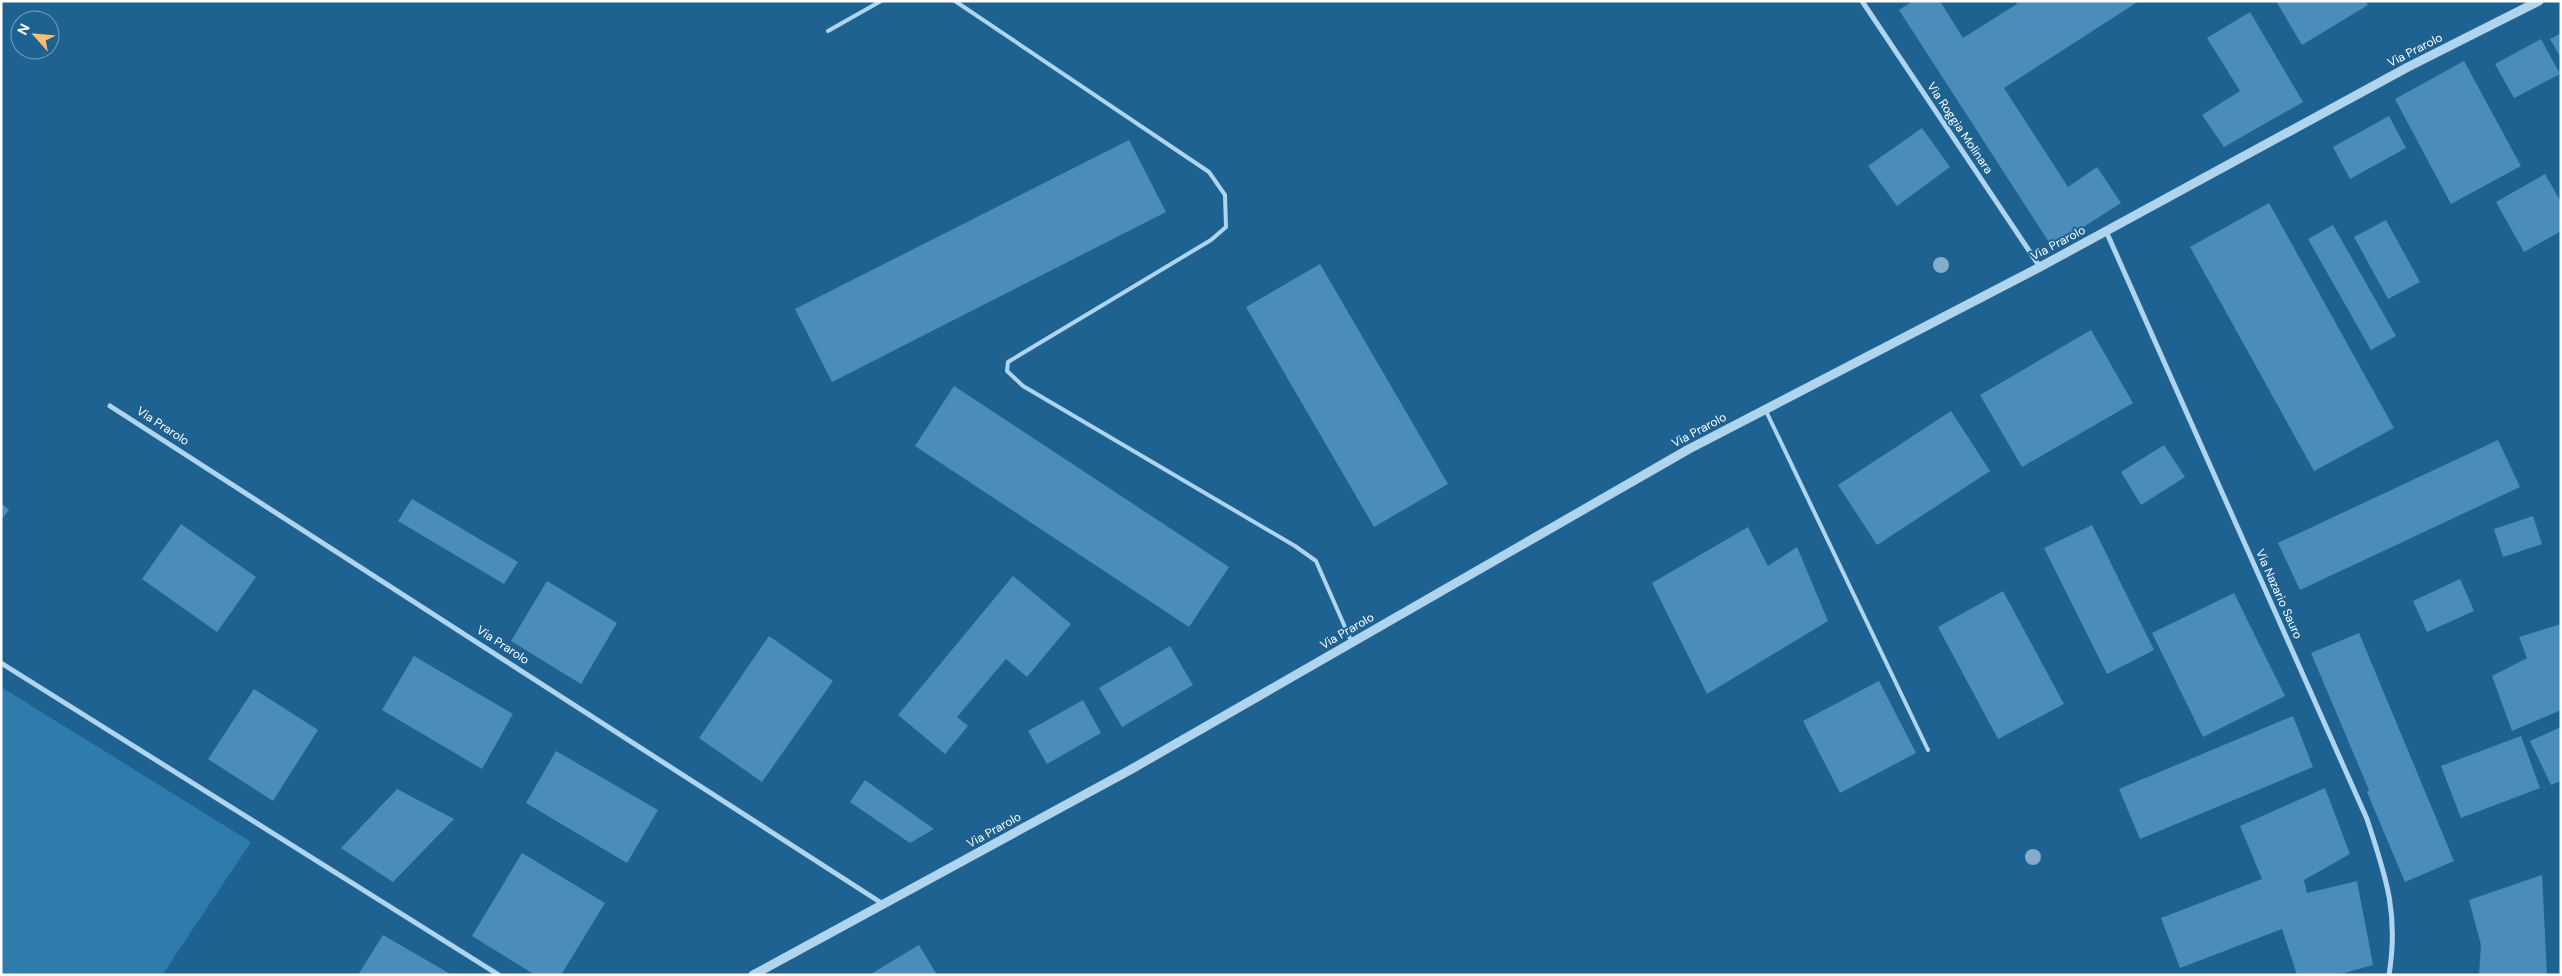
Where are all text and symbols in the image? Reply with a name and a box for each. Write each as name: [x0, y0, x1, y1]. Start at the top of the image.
north arrow: [10, 10, 60, 60]
text: N: [13, 20, 34, 38]
street label: Via Prarolo: [2385, 29, 2445, 71]
street label: Via Roggia Molinara: [1923, 79, 1997, 177]
street label: Via Prarolo: [2028, 222, 2088, 264]
street label: Via Prarolo: [134, 403, 192, 449]
street label: Via Prarolo: [1669, 409, 1729, 451]
street label: Via Nazario Sauro: [2252, 547, 2306, 641]
street label: Via Prarolo: [1317, 609, 1377, 653]
street label: Via Prarolo: [474, 622, 532, 668]
street label: Via Prarolo: [964, 809, 1024, 851]

